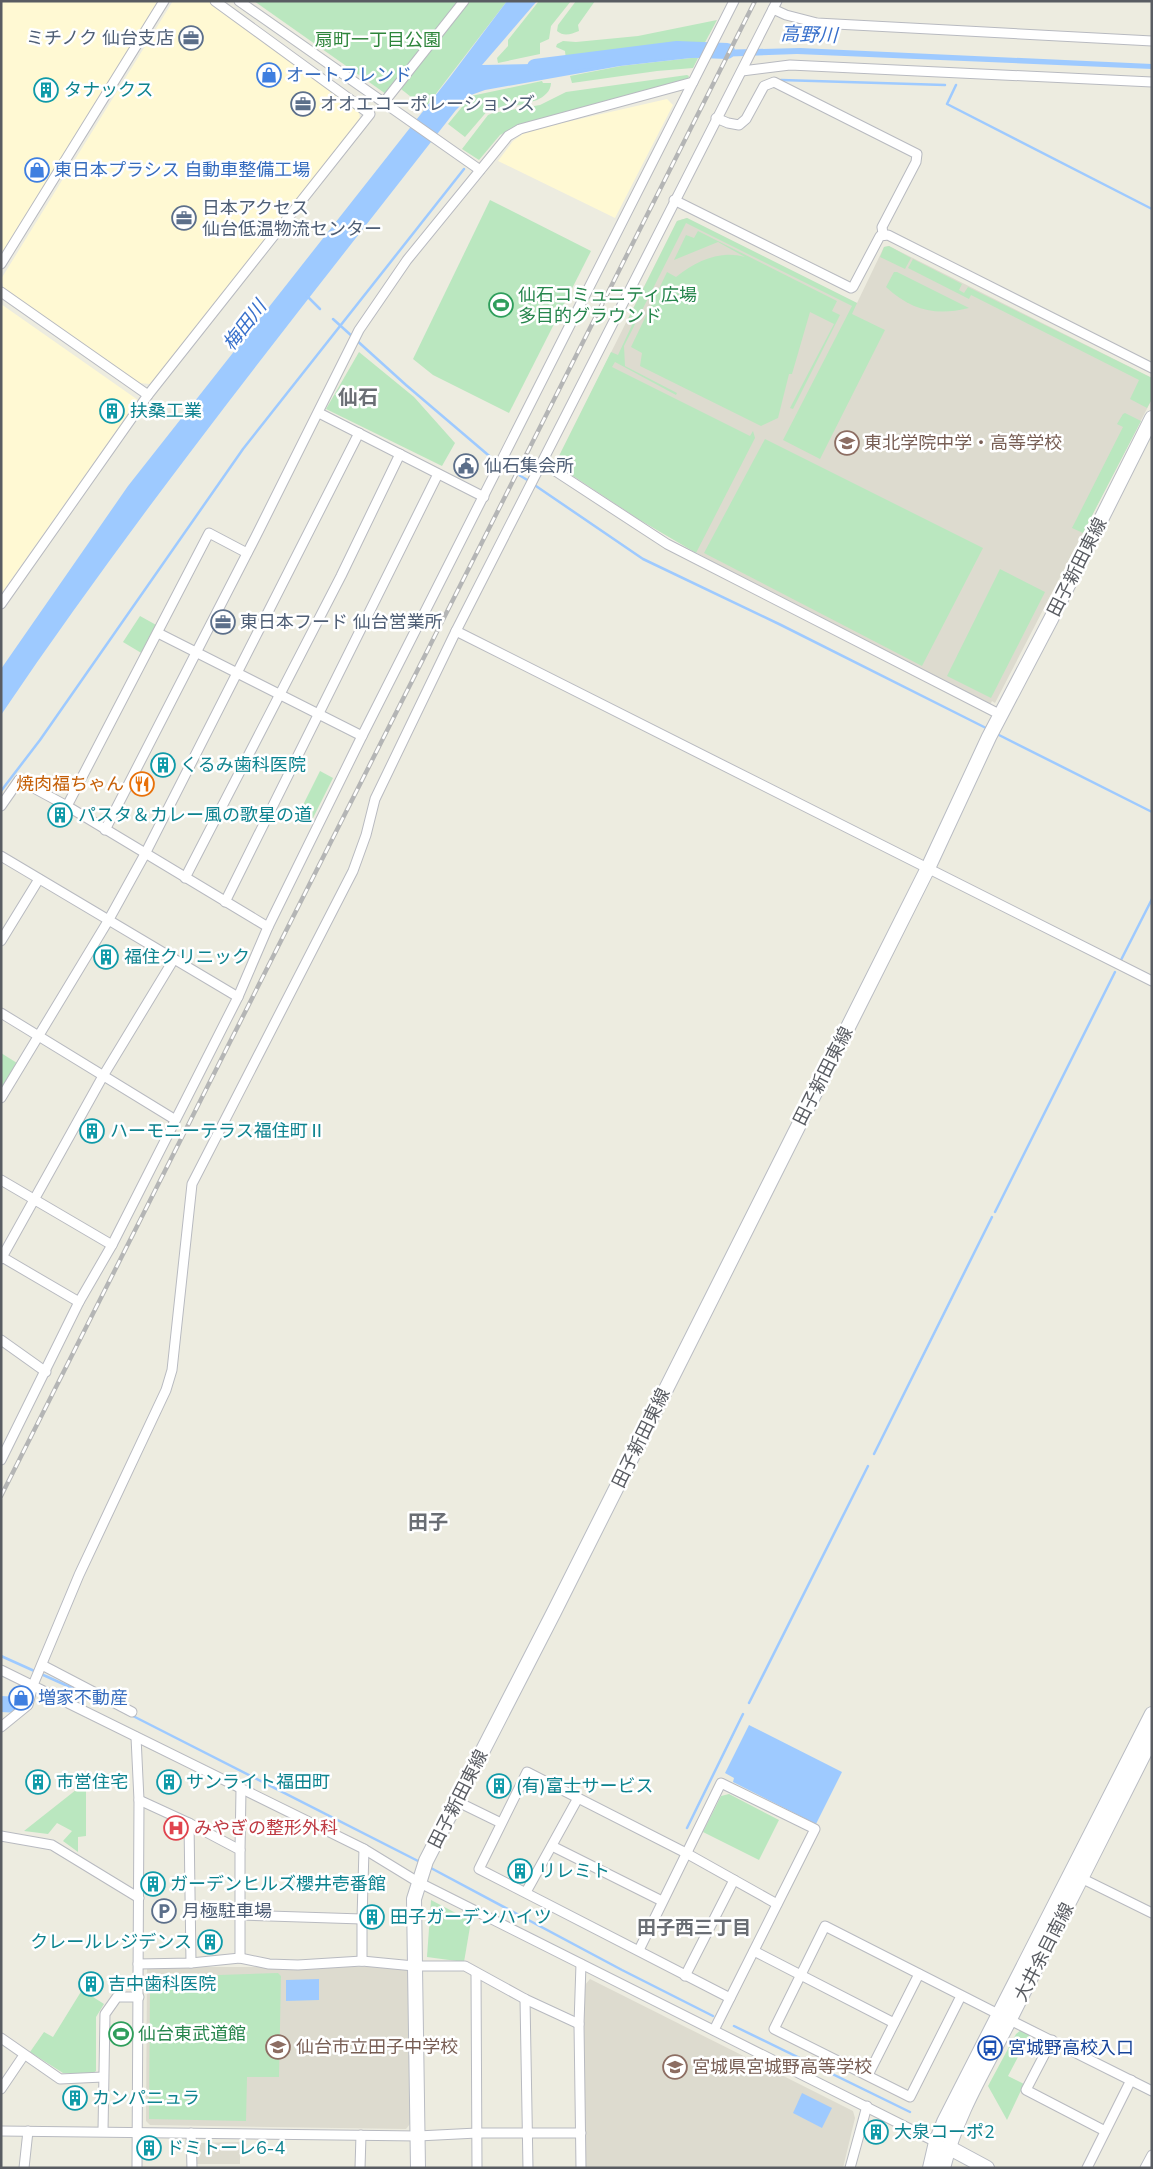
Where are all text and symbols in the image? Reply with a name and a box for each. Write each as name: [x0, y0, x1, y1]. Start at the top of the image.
water label: 高野川: [780, 21, 840, 49]
office icon: ミチノク 仙台支店: [178, 25, 204, 51]
place label: ミチノク 仙台支店: [26, 26, 174, 50]
park label: 扇町一丁目公園: [315, 28, 441, 52]
shop icon: オートフレンド: [256, 62, 282, 88]
place label: オートフレンド: [286, 63, 412, 87]
building icon: タナックス: [33, 77, 59, 103]
place label: タナックス: [64, 78, 153, 102]
office icon: オオエコーポレーションズ: [290, 91, 316, 117]
place label: オオエコーポレーションズ: [320, 92, 535, 116]
shop icon: 東日本プラシス 自動車整備工場: [24, 157, 50, 183]
place label: 東日本プラシス 自動車整備工場: [54, 158, 310, 182]
place label: 日本アクセス 仙台低温物流センター: [202, 196, 382, 241]
office icon: 日本アクセス 仙台低温物流センター: [171, 205, 197, 231]
place label: 仙石コミュニティ広場 多目的グラウンド: [518, 283, 697, 328]
sports icon: 仙石コミュニティ広場 多目的グラウンド: [488, 292, 514, 318]
water label: 梅田川: [217, 294, 274, 356]
district label: 仙石: [338, 384, 378, 411]
building icon: 扶桑工業: [99, 398, 125, 424]
place label: 扶桑工業: [130, 399, 202, 423]
school or university icon: 東北学院中学・高等学校: [834, 430, 860, 456]
place label: 東北学院中学・高等学校: [864, 431, 1062, 455]
public building icon: 仙石集会所: [453, 453, 479, 479]
place label: 仙石集会所: [484, 454, 574, 478]
street label: 田子新田東線: [1042, 513, 1112, 621]
office icon: 東日本フード 仙台営業所: [210, 609, 236, 635]
place label: 東日本フード 仙台営業所: [240, 610, 443, 634]
building icon: くるみ歯科医院: [150, 752, 176, 778]
place label: くるみ歯科医院: [180, 753, 306, 777]
restaurant icon: 焼肉福ちゃん: [129, 771, 155, 797]
place label: 焼肉福ちゃん: [16, 772, 124, 796]
building icon: パスタ＆カレー風の歌星の道: [47, 802, 73, 828]
place label: パスタ＆カレー風の歌星の道: [78, 803, 312, 827]
building icon: 福住クリニック: [93, 944, 119, 970]
place label: 福住クリニック: [124, 945, 250, 969]
street label: 田子新田東線: [788, 1022, 858, 1130]
building icon: ハーモニーテラス福住町Ⅱ: [79, 1118, 105, 1144]
place label: ハーモニーテラス福住町Ⅱ: [110, 1119, 326, 1143]
street label: 田子新田東線: [607, 1384, 675, 1492]
district label: 田子: [408, 1509, 448, 1536]
shop icon: 増家不動産: [8, 1685, 34, 1711]
place label: 増家不動産: [38, 1686, 128, 1710]
street label: 田子新田東線: [423, 1745, 493, 1853]
building icon: 市営住宅: [25, 1769, 51, 1795]
building icon: サンライト福田町: [156, 1769, 182, 1795]
place label: 市営住宅: [56, 1770, 128, 1794]
place label: サンライト福田町: [186, 1770, 330, 1794]
building icon: (有)富士サービス: [486, 1773, 512, 1799]
place label: (有)富士サービス: [516, 1774, 653, 1798]
hospital icon: みやぎの整形外科: [163, 1815, 189, 1841]
place label: みやぎの整形外科: [194, 1816, 338, 1840]
building icon: リレミト: [507, 1858, 533, 1884]
place label: リレミト: [538, 1859, 610, 1883]
building icon: ガーデンヒルズ櫻井壱番館: [140, 1871, 166, 1897]
place label: ガーデンヒルズ櫻井壱番館: [170, 1872, 386, 1896]
parking icon: 月極駐車場: [151, 1898, 177, 1924]
street label: 大井余目南線: [1009, 1898, 1079, 2006]
place label: 月極駐車場: [182, 1899, 272, 1923]
building icon: 田子ガーデンハイツ: [359, 1904, 385, 1930]
place label: 田子ガーデンハイツ: [390, 1905, 552, 1929]
district label: 田子西三丁目: [637, 1915, 751, 1941]
building icon: クレールレジデンス: [197, 1929, 223, 1955]
place label: クレールレジデンス: [30, 1930, 192, 1954]
building icon: 吉中歯科医院: [78, 1971, 104, 1997]
place label: 吉中歯科医院: [108, 1972, 216, 1996]
sports icon: 仙台東武道館: [108, 2021, 134, 2047]
place label: 仙台東武道館: [138, 2022, 246, 2046]
school or university icon: 仙台市立田子中学校: [265, 2034, 291, 2060]
place label: 仙台市立田子中学校: [296, 2035, 458, 2059]
bus stop icon: 宮城野高校入口: [977, 2035, 1003, 2061]
place label: 宮城野高校入口: [1008, 2036, 1134, 2060]
school or university icon: 宮城県宮城野高等学校: [662, 2054, 688, 2080]
place label: 宮城県宮城野高等学校: [692, 2055, 872, 2079]
building icon: カンパニュラ: [62, 2085, 88, 2111]
place label: カンパニュラ: [92, 2086, 200, 2110]
building icon: 大泉コーポ2: [863, 2119, 889, 2145]
place label: 大泉コーポ2: [894, 2120, 995, 2144]
building icon: ドミトーレ6-4: [136, 2135, 162, 2161]
place label: ドミトーレ6-4: [166, 2136, 285, 2160]

